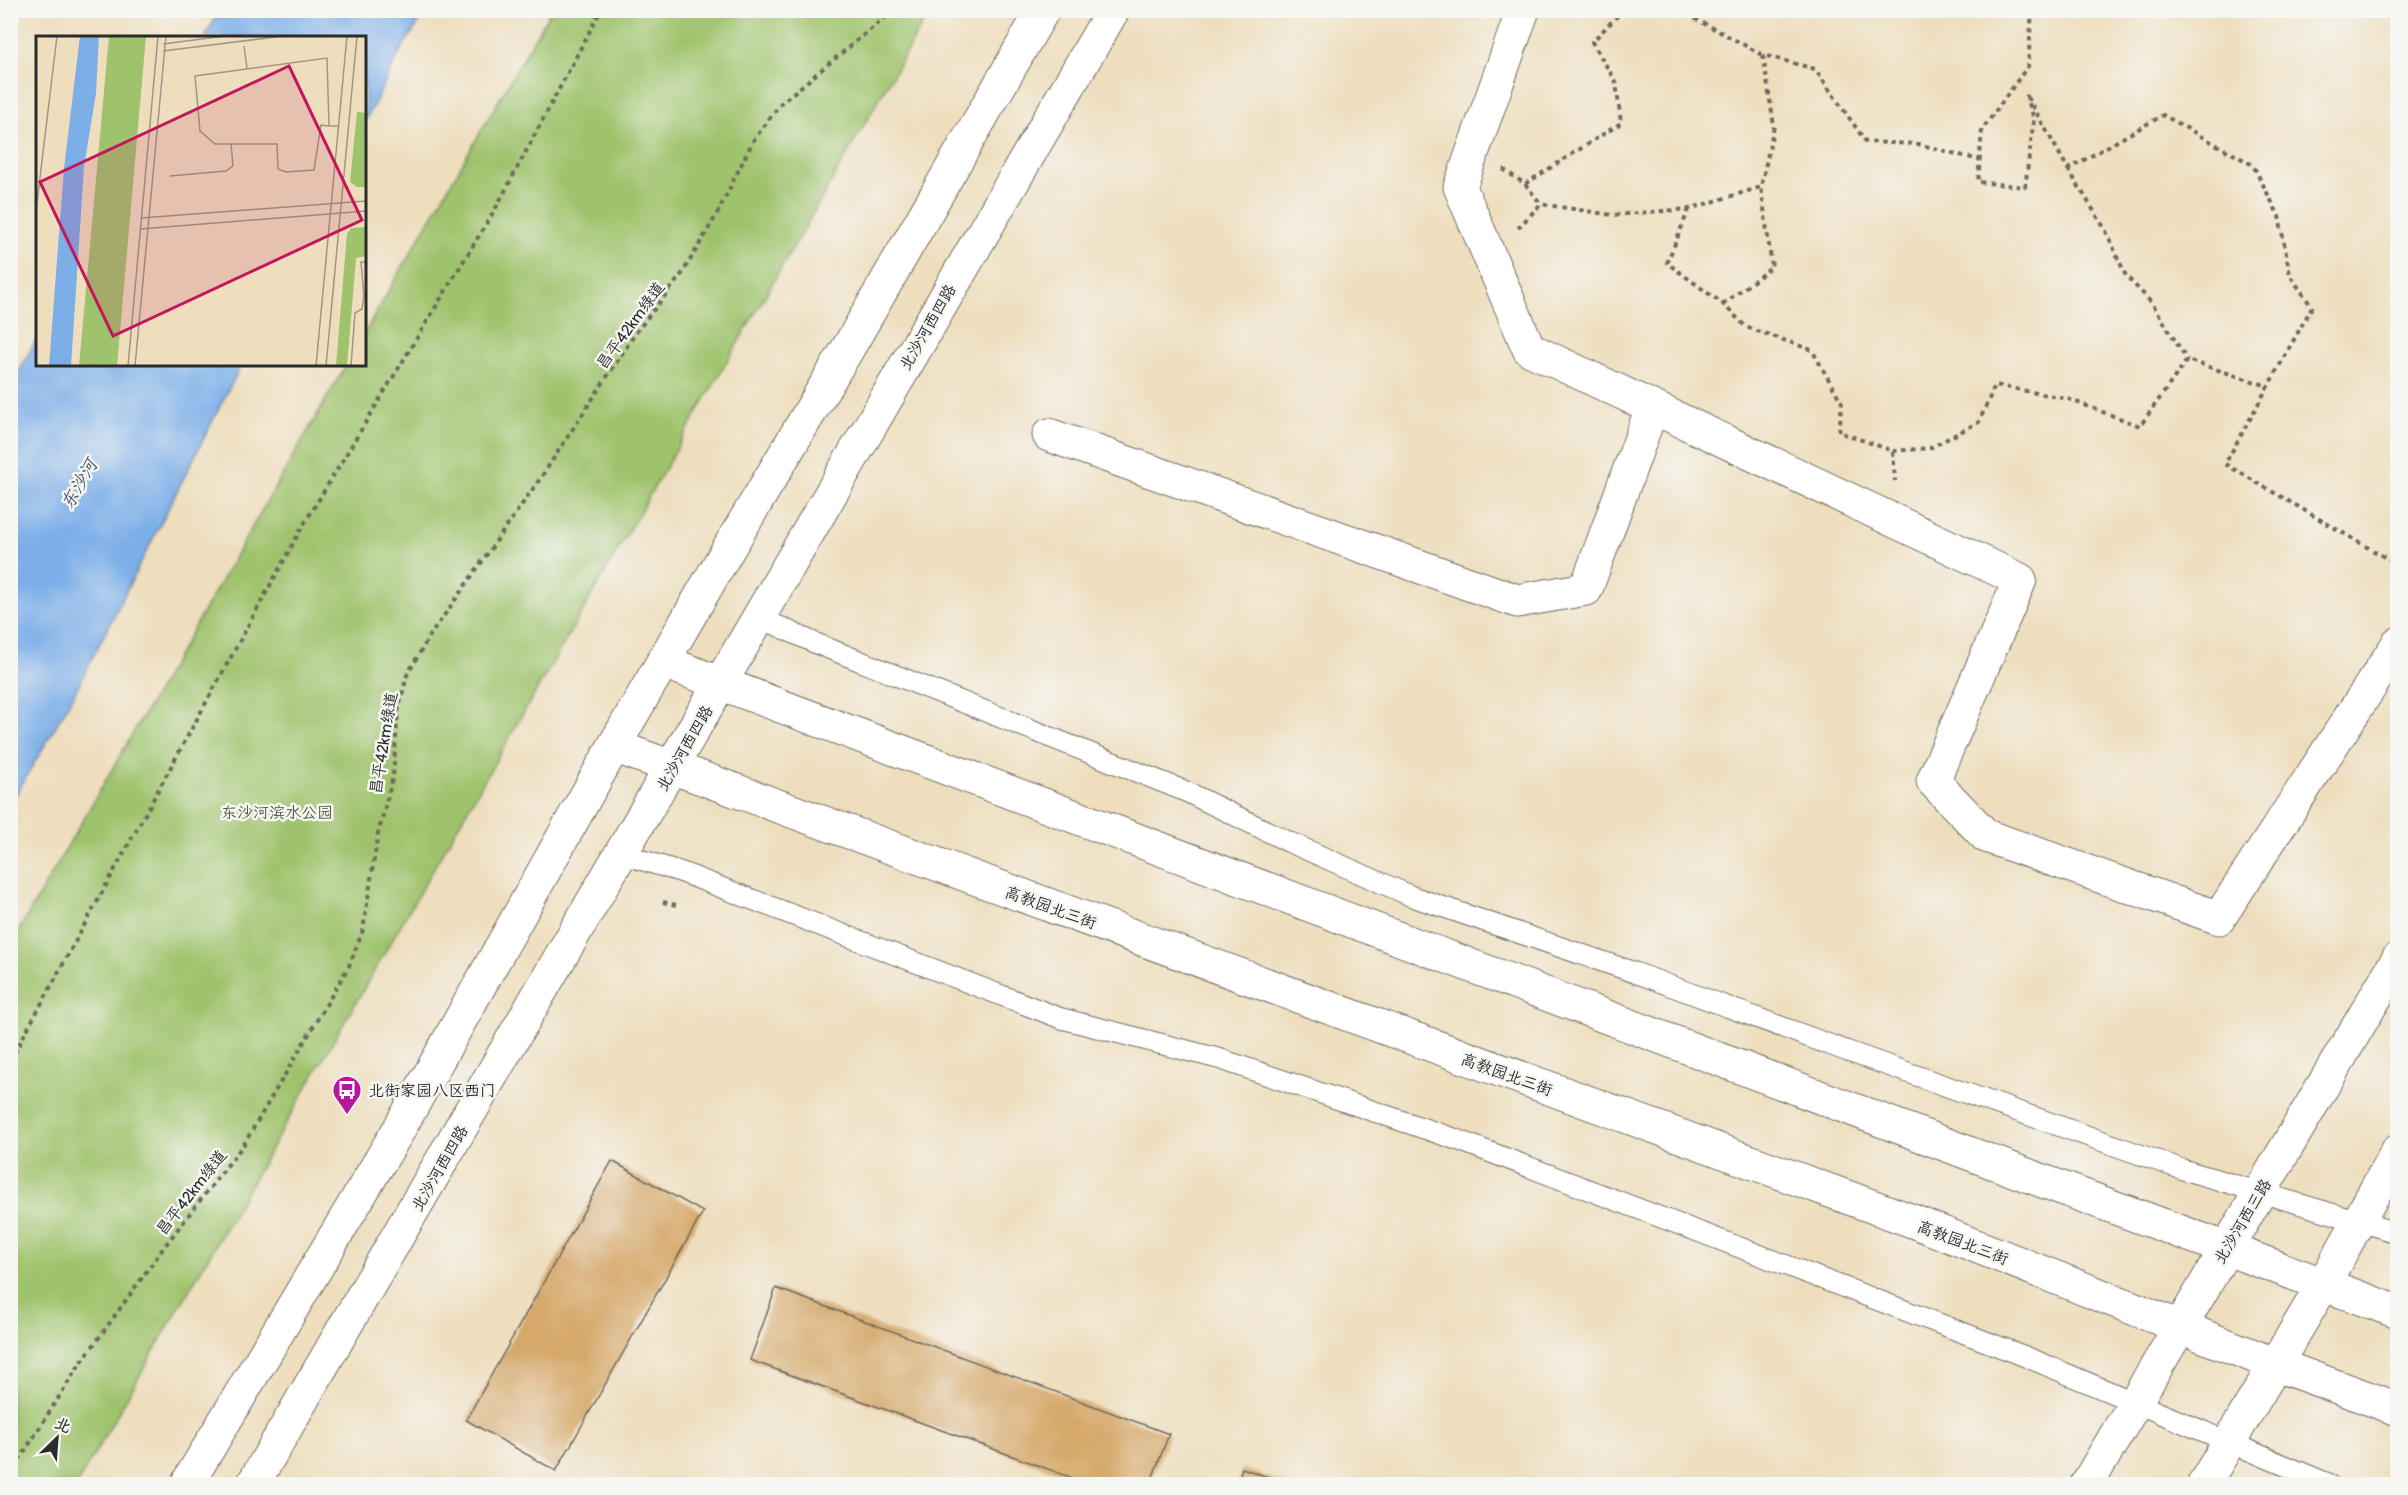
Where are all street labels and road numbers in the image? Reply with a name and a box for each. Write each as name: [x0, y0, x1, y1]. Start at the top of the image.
street label: 昌平42km绿道: [592, 278, 669, 373]
street label: 北沙河西四路: [895, 281, 961, 374]
street label: 昌平42km绿道: [366, 691, 402, 796]
street label: 北沙河西四路: [652, 702, 718, 795]
street label: 高教园北三街: [1002, 882, 1099, 934]
street label: 高教园北三街: [1458, 1049, 1555, 1101]
street label: 北沙河西四路: [407, 1122, 473, 1215]
street label: 昌平42km绿道: [152, 1146, 231, 1239]
street label: 北沙河西三路: [2210, 1175, 2276, 1268]
street label: 高教园北三街: [1914, 1216, 2011, 1269]

